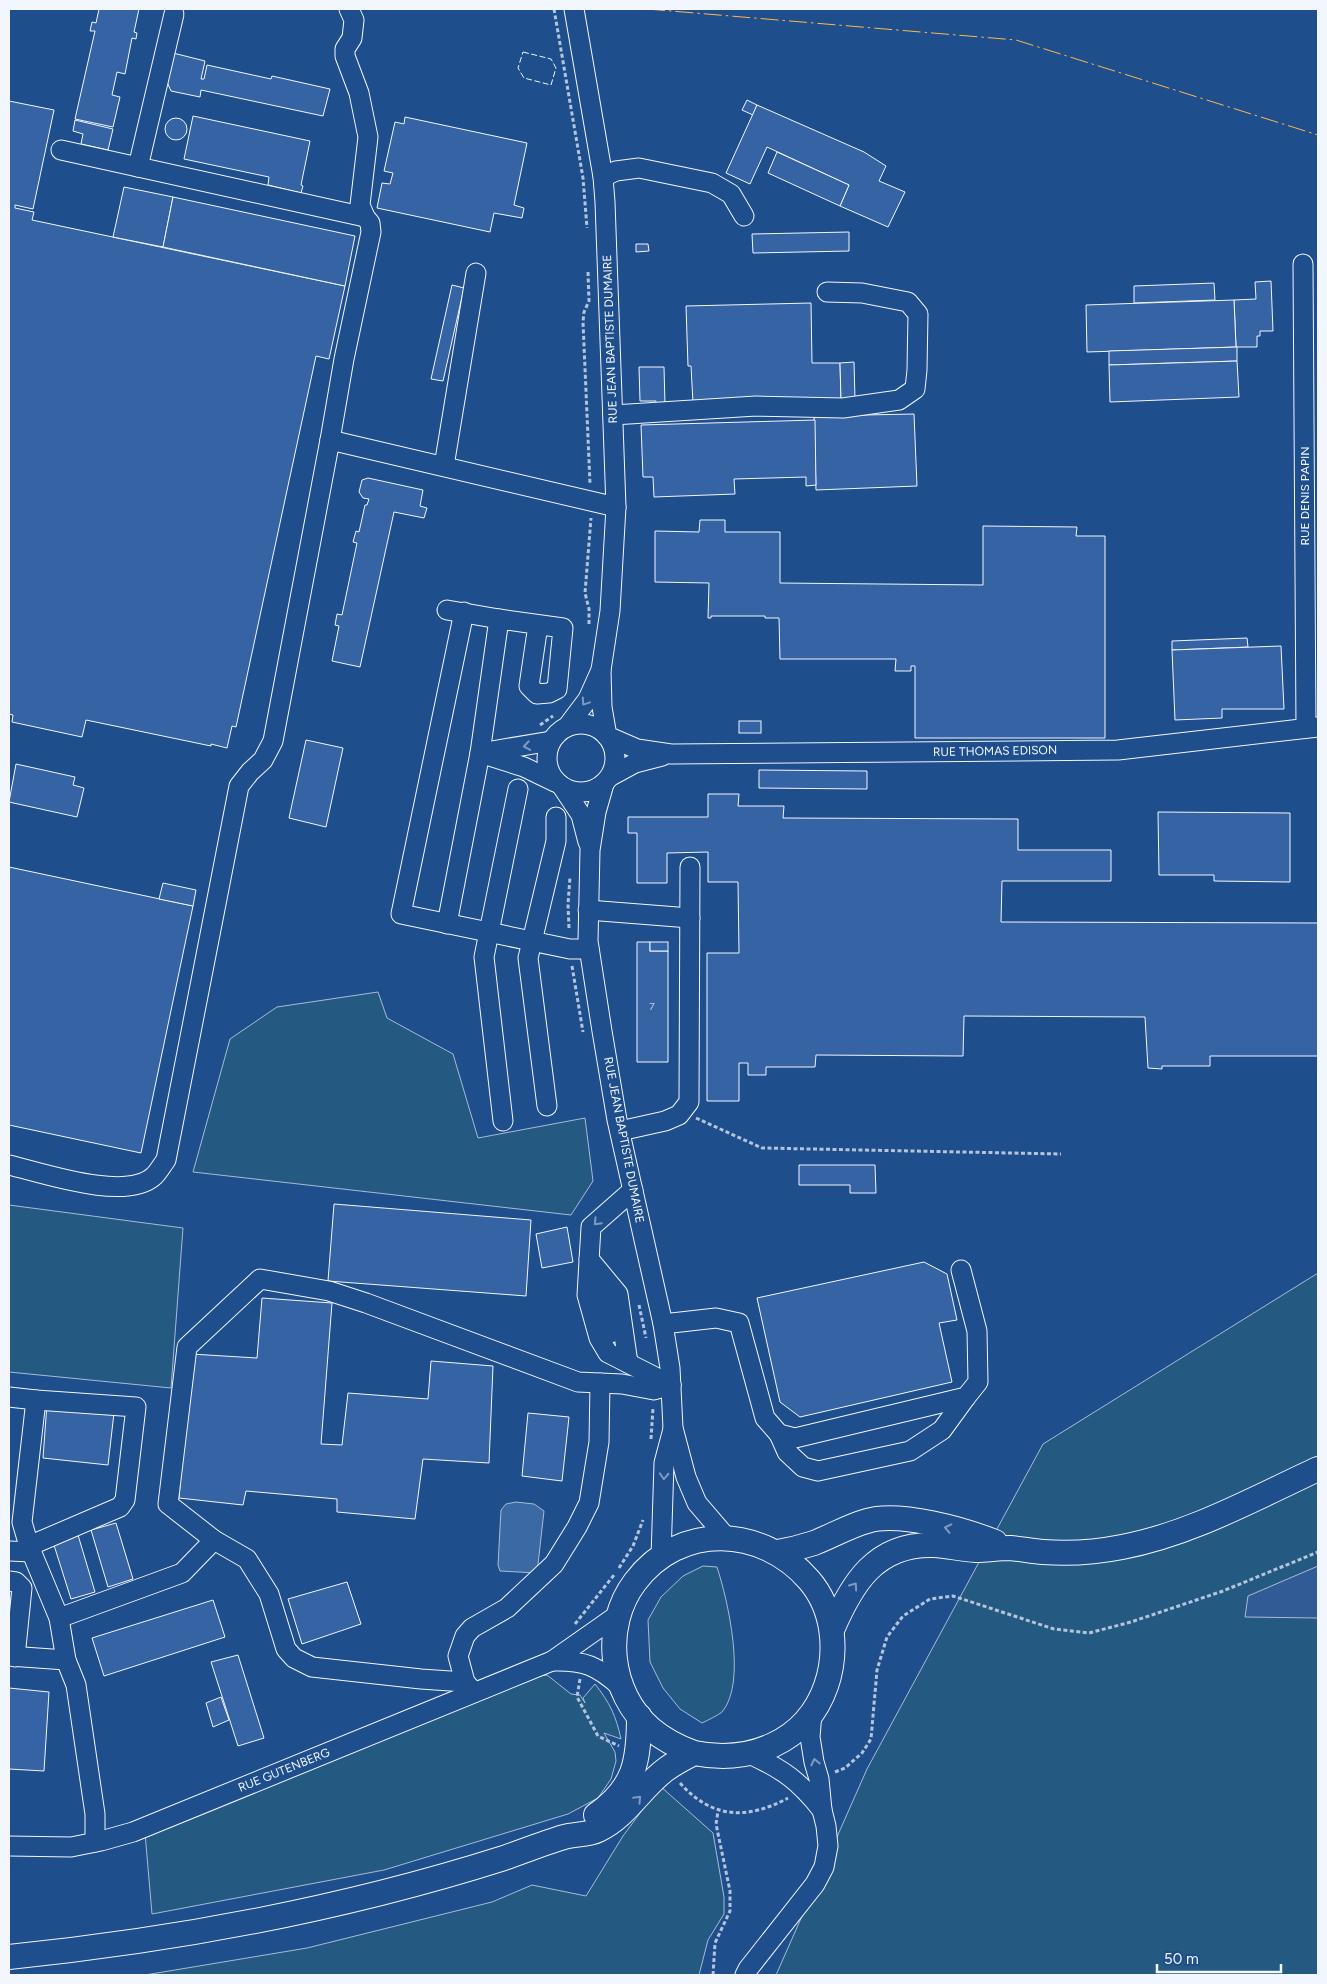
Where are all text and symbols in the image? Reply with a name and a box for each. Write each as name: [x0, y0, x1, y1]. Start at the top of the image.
street label: RUE JEAN BAPTISTE DUMAIRE: [600, 254, 620, 424]
street label: RUE DENIS PAPIN: [1298, 447, 1312, 545]
one-way arrow: [582, 696, 591, 706]
one-way arrow: [522, 740, 531, 750]
street label: RUE THOMAS EDISON: [933, 743, 1057, 759]
house number: 7: [649, 1000, 655, 1013]
street label: RUE JEAN BAPTISTE DUMAIRE: [601, 1056, 647, 1224]
one-way arrow: [594, 1216, 603, 1225]
one-way arrow: [658, 1472, 669, 1480]
one-way arrow: [943, 1523, 952, 1534]
one-way arrow: [848, 1583, 857, 1592]
street label: RUE GUTENBERG: [236, 1745, 332, 1795]
one-way arrow: [810, 1758, 821, 1767]
one-way arrow: [632, 1796, 641, 1805]
scale bar: [1157, 1942, 1281, 1974]
text: 50 m: [1164, 1950, 1199, 1968]

